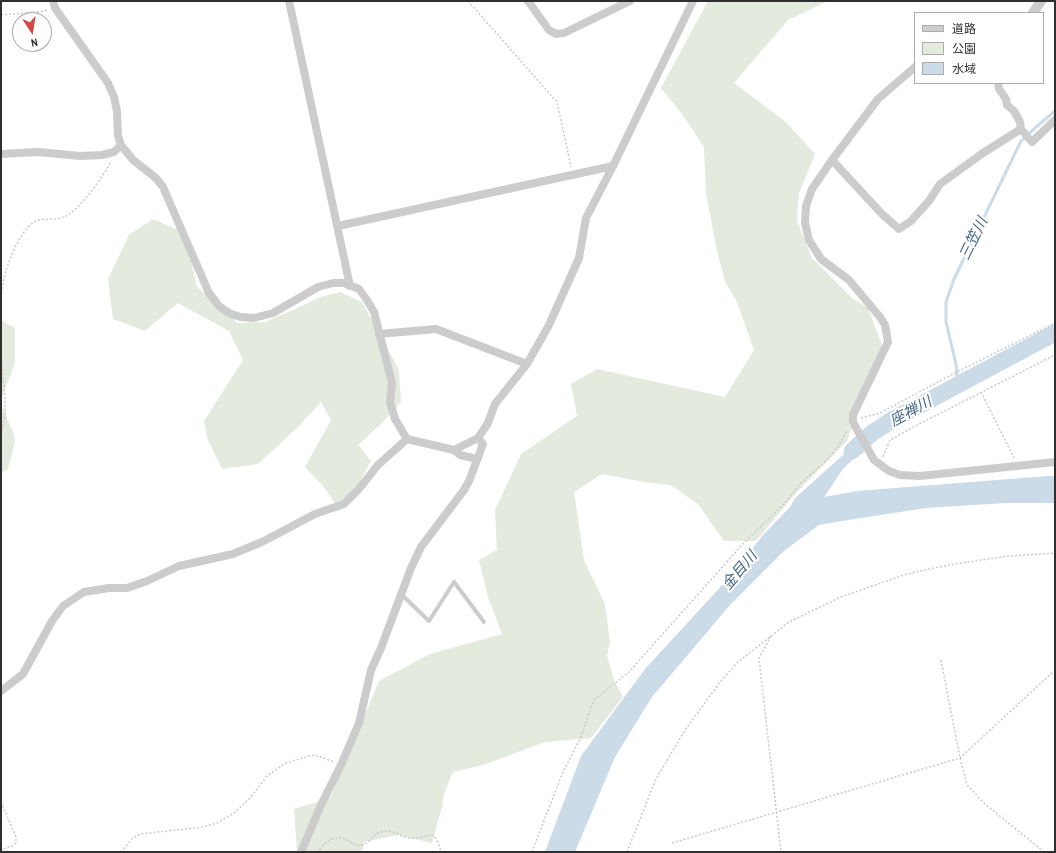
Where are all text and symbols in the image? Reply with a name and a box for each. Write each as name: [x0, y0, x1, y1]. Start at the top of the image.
north arrow: [12, 12, 52, 52]
legend: [914, 12, 1044, 84]
text: 道路: [952, 21, 976, 37]
text: N: [30, 35, 39, 50]
text: 公園: [952, 41, 976, 57]
text: 水域: [952, 61, 976, 77]
water label: 三笠川: [956, 215, 992, 263]
water label: 座禅川: [887, 393, 935, 431]
water label: 金目川: [719, 548, 761, 594]

